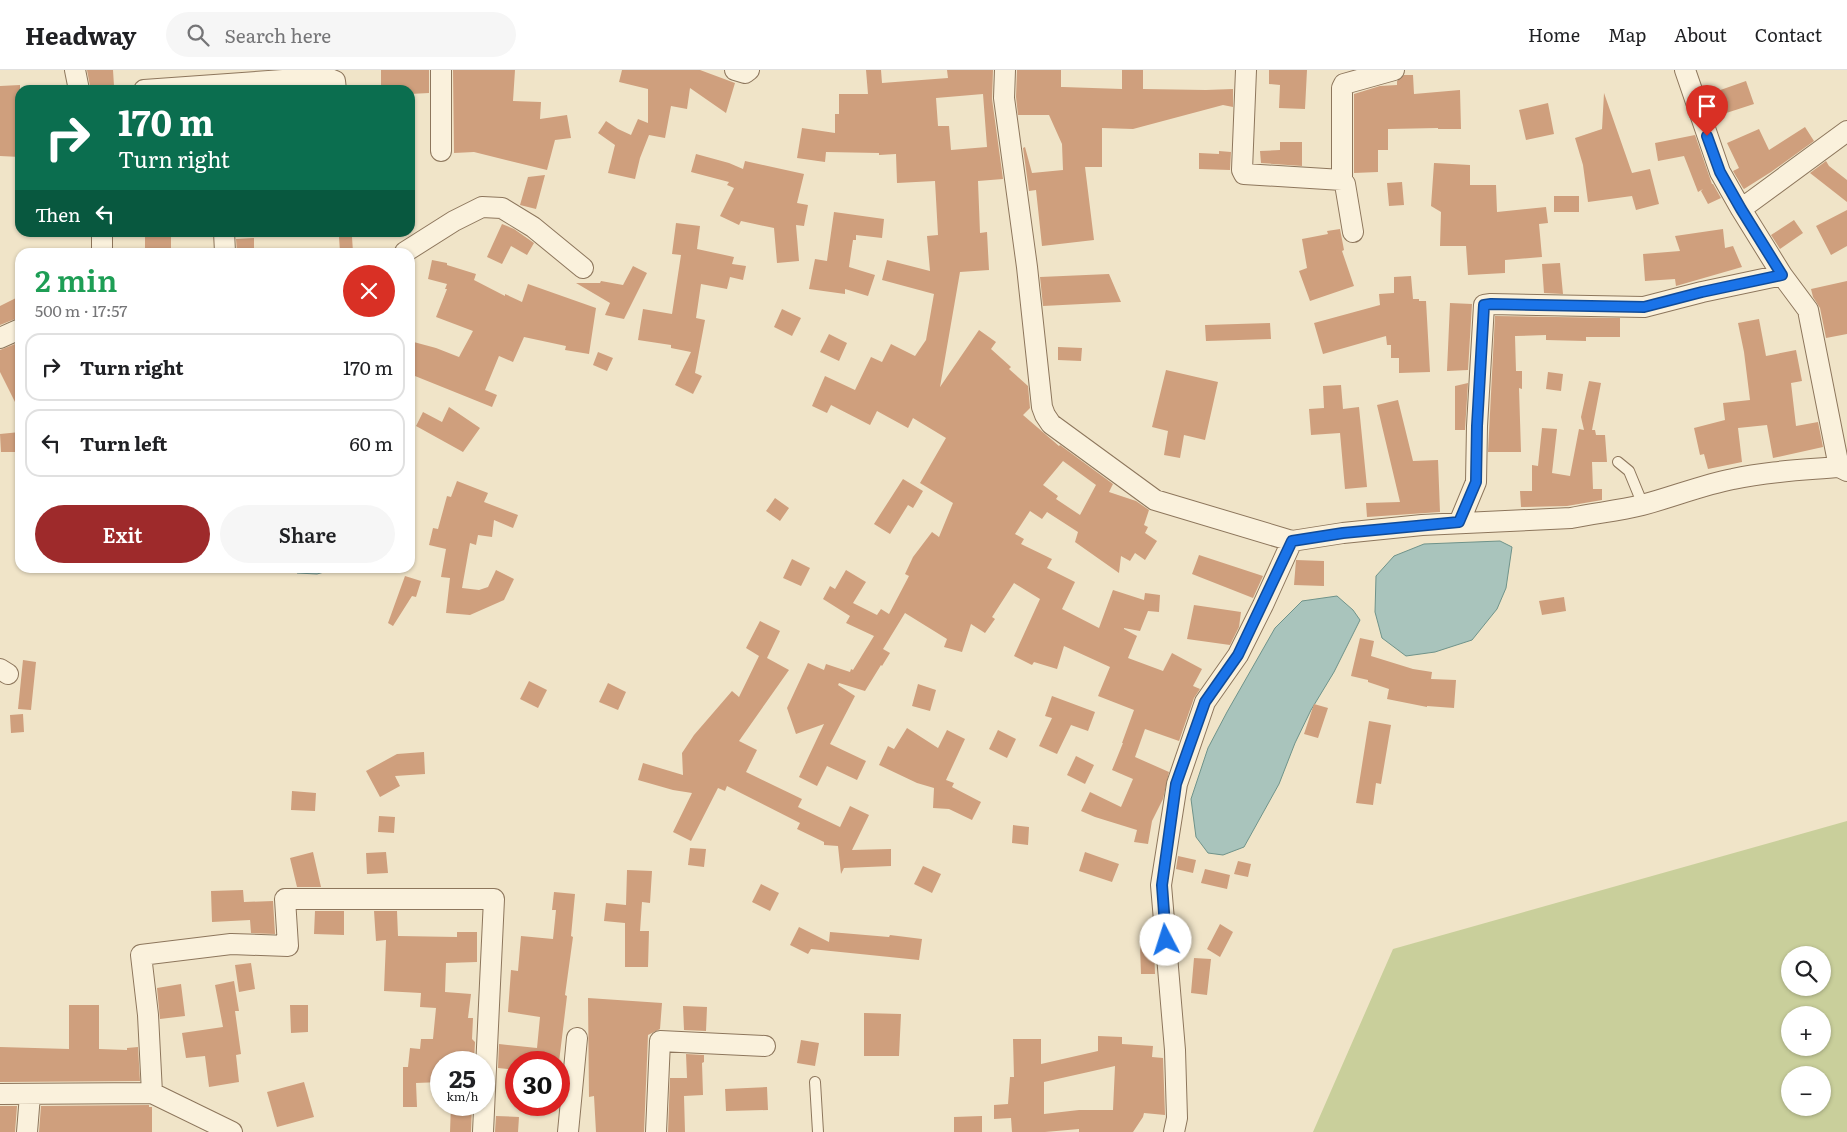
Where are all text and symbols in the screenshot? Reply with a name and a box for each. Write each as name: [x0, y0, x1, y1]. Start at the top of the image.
search box: [166, 12, 516, 57]
text: Headway: [25, 17, 136, 52]
icon: search: [184, 21, 212, 49]
text: Search here: [224, 21, 331, 49]
text: Home: [1528, 21, 1580, 48]
text: Map: [1608, 21, 1646, 48]
text: About: [1674, 21, 1727, 48]
text: Contact: [1755, 21, 1822, 48]
pin: [1686, 85, 1728, 136]
icon: arrive: [1693, 92, 1721, 120]
text: 170 m: [118, 95, 214, 147]
icon: right: [35, 105, 100, 170]
text: Turn right: [118, 142, 230, 175]
text: Then: [35, 200, 81, 228]
icon: left: [91, 200, 119, 228]
text: 2 min: [35, 257, 117, 301]
button: close: [343, 265, 395, 317]
text: 500 m · 17:57: [35, 298, 127, 322]
icon: right: [37, 353, 65, 381]
text: Turn right: [80, 353, 184, 381]
text: 170 m: [343, 353, 393, 381]
icon: left: [37, 429, 65, 457]
text: Turn left: [80, 429, 167, 457]
text: 60 m: [350, 429, 393, 457]
button: Exit: [35, 505, 210, 563]
button: Share: [220, 505, 395, 563]
position arrow: [1139, 913, 1191, 965]
map controls: [1781, 946, 1831, 1116]
button: search: [1781, 946, 1831, 996]
button: +: [1781, 1006, 1831, 1056]
speed limit sign: 30: [505, 1051, 570, 1116]
text: 25: [449, 1059, 476, 1096]
button: −: [1781, 1066, 1831, 1116]
text: km/h: [447, 1087, 478, 1105]

